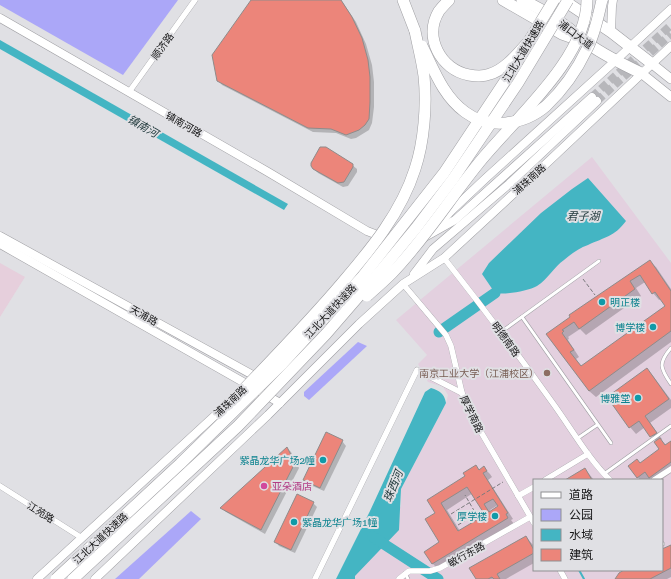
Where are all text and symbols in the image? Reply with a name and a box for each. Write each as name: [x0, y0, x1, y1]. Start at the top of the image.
street label: 江北大道快速路: [501, 18, 546, 84]
street label: 浦口大道: [556, 18, 595, 51]
street label: 顺济路: [149, 31, 176, 62]
street label: 镇南河路: [164, 110, 204, 139]
water label: 镇南河: [125, 113, 162, 141]
street label: 浦珠南路: [511, 162, 548, 197]
water label: 君子湖: [567, 210, 601, 223]
street label: 江北大道快速路: [302, 282, 358, 341]
marker: 明正楼: [597, 297, 607, 307]
place label: 明正楼: [610, 297, 640, 308]
street label: 天浦路: [128, 303, 160, 328]
street label: 明德南路: [489, 320, 522, 359]
place label: 博学楼: [615, 322, 645, 333]
marker: 博学楼: [648, 322, 658, 332]
place label: 南京工业大学（江浦校区）: [419, 368, 539, 379]
marker: 南京工业大学（江浦校区）: [542, 368, 552, 378]
street label: 浦珠南路: [212, 384, 249, 419]
place label: 博雅堂: [600, 393, 630, 404]
marker: 博雅堂: [633, 393, 643, 403]
street label: 厚学南路: [458, 394, 485, 435]
place label: 紫晶龙华广场2幢: [239, 455, 315, 466]
marker: 紫晶龙华广场2幢: [318, 455, 328, 465]
water label: 珠西河: [381, 467, 406, 504]
legend: [533, 479, 663, 571]
marker: 亚朵酒店: [259, 481, 269, 491]
place label: 亚朵酒店: [272, 481, 312, 492]
text: 道路: [569, 488, 593, 502]
street label: 江苑路: [25, 500, 56, 525]
text: 公园: [569, 508, 593, 522]
street label: 江北大道快速路: [71, 510, 130, 566]
place label: 厚学楼: [457, 511, 487, 522]
marker: 厚学楼: [490, 511, 500, 521]
marker: 紫晶龙华广场1幢: [289, 517, 299, 527]
place label: 紫晶龙华广场1幢: [302, 517, 378, 528]
text: 水域: [569, 528, 593, 542]
street label: 敏行东路: [446, 540, 486, 569]
text: 建筑: [569, 548, 593, 562]

